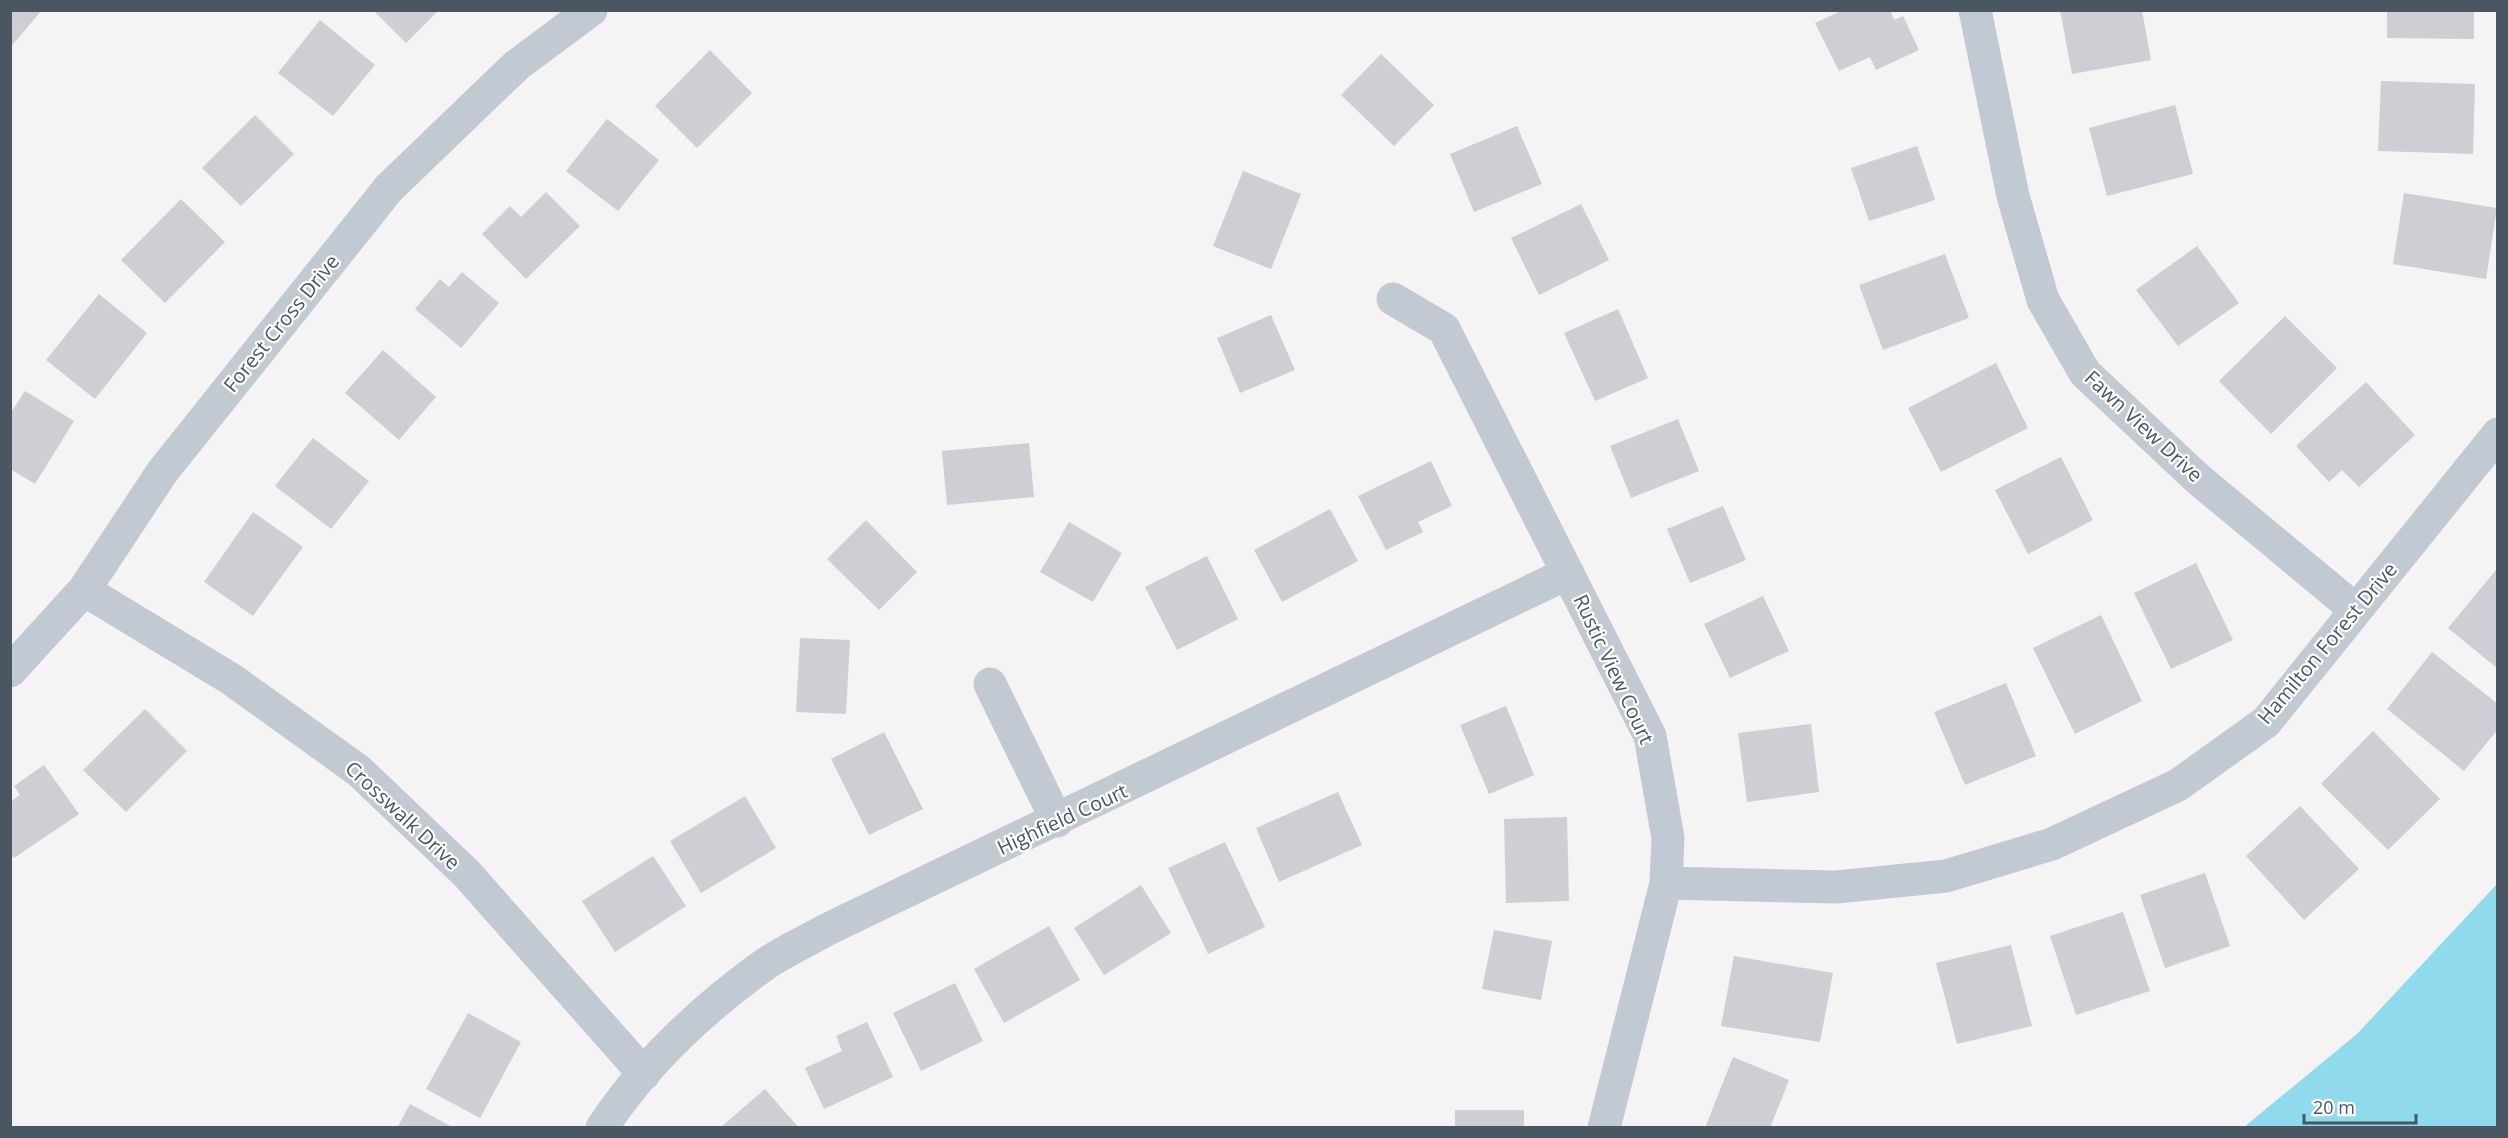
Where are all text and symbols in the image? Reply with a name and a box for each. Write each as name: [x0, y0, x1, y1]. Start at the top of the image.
street label: Forest Cross Drive: [217, 249, 345, 397]
street label: Fawn View Drive: [2079, 364, 2209, 488]
street label: Hamilton Forest Drive: [2251, 556, 2403, 730]
street label: Rustic View Court: [1567, 590, 1661, 748]
street label: Crosswalk Drive: [340, 755, 466, 875]
street label: Highfield Court: [993, 777, 1131, 861]
scale bar: [2304, 1087, 2416, 1125]
text: 20 m: [2313, 1095, 2355, 1119]

